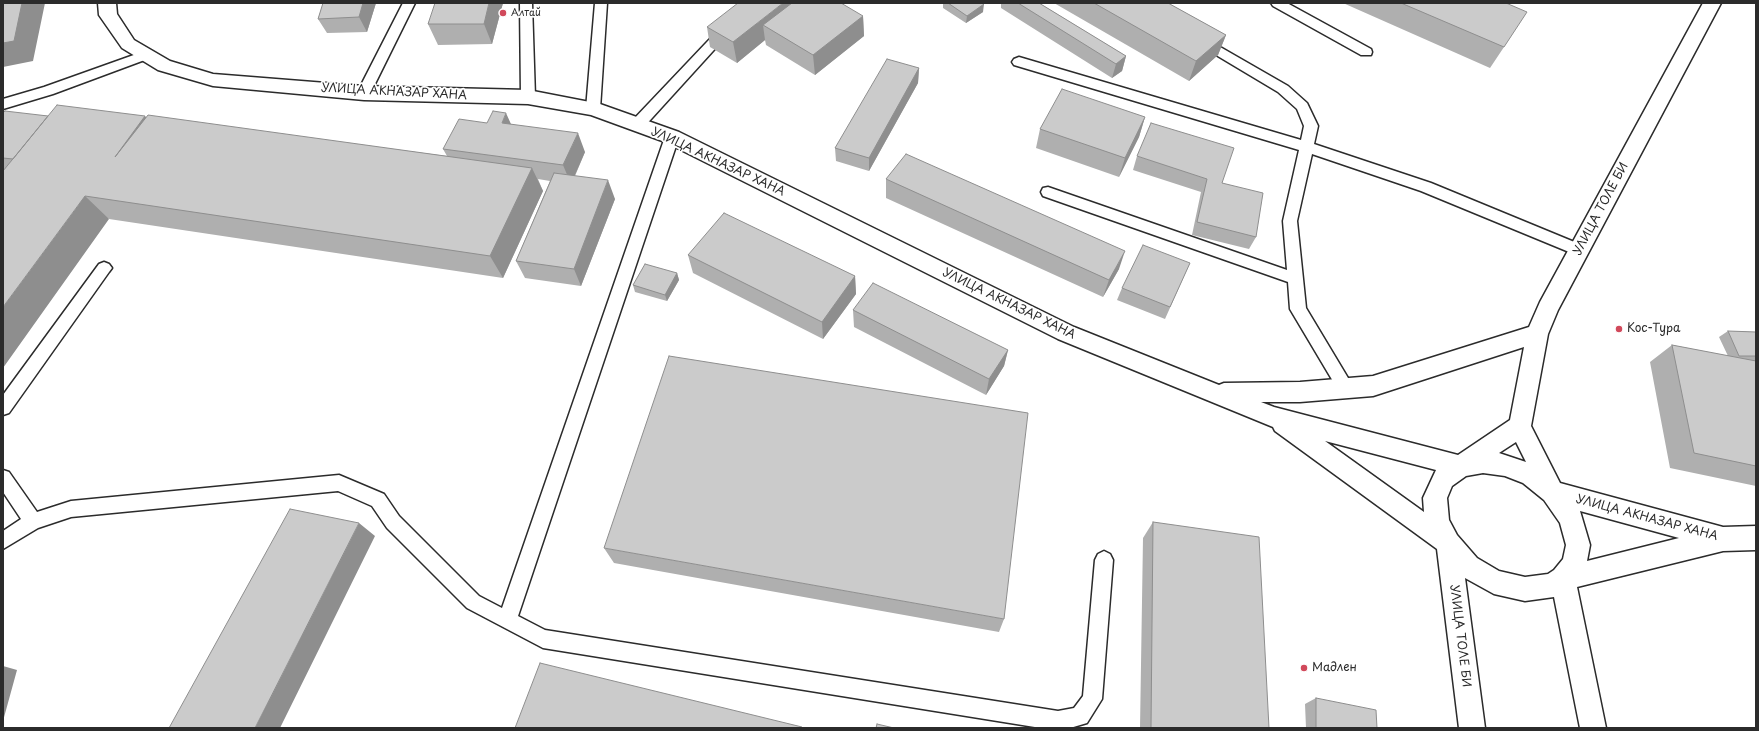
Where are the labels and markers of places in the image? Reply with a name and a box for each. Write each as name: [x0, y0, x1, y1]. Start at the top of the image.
place label: Алтай: [511, 7, 541, 19]
marker: Алтай: [498, 8, 508, 18]
place label: Кос-Тура: [1627, 322, 1681, 336]
marker: Кос-Тура: [1614, 324, 1624, 334]
place label: Мадлен: [1312, 661, 1357, 675]
marker: Мадлен: [1299, 663, 1309, 673]

